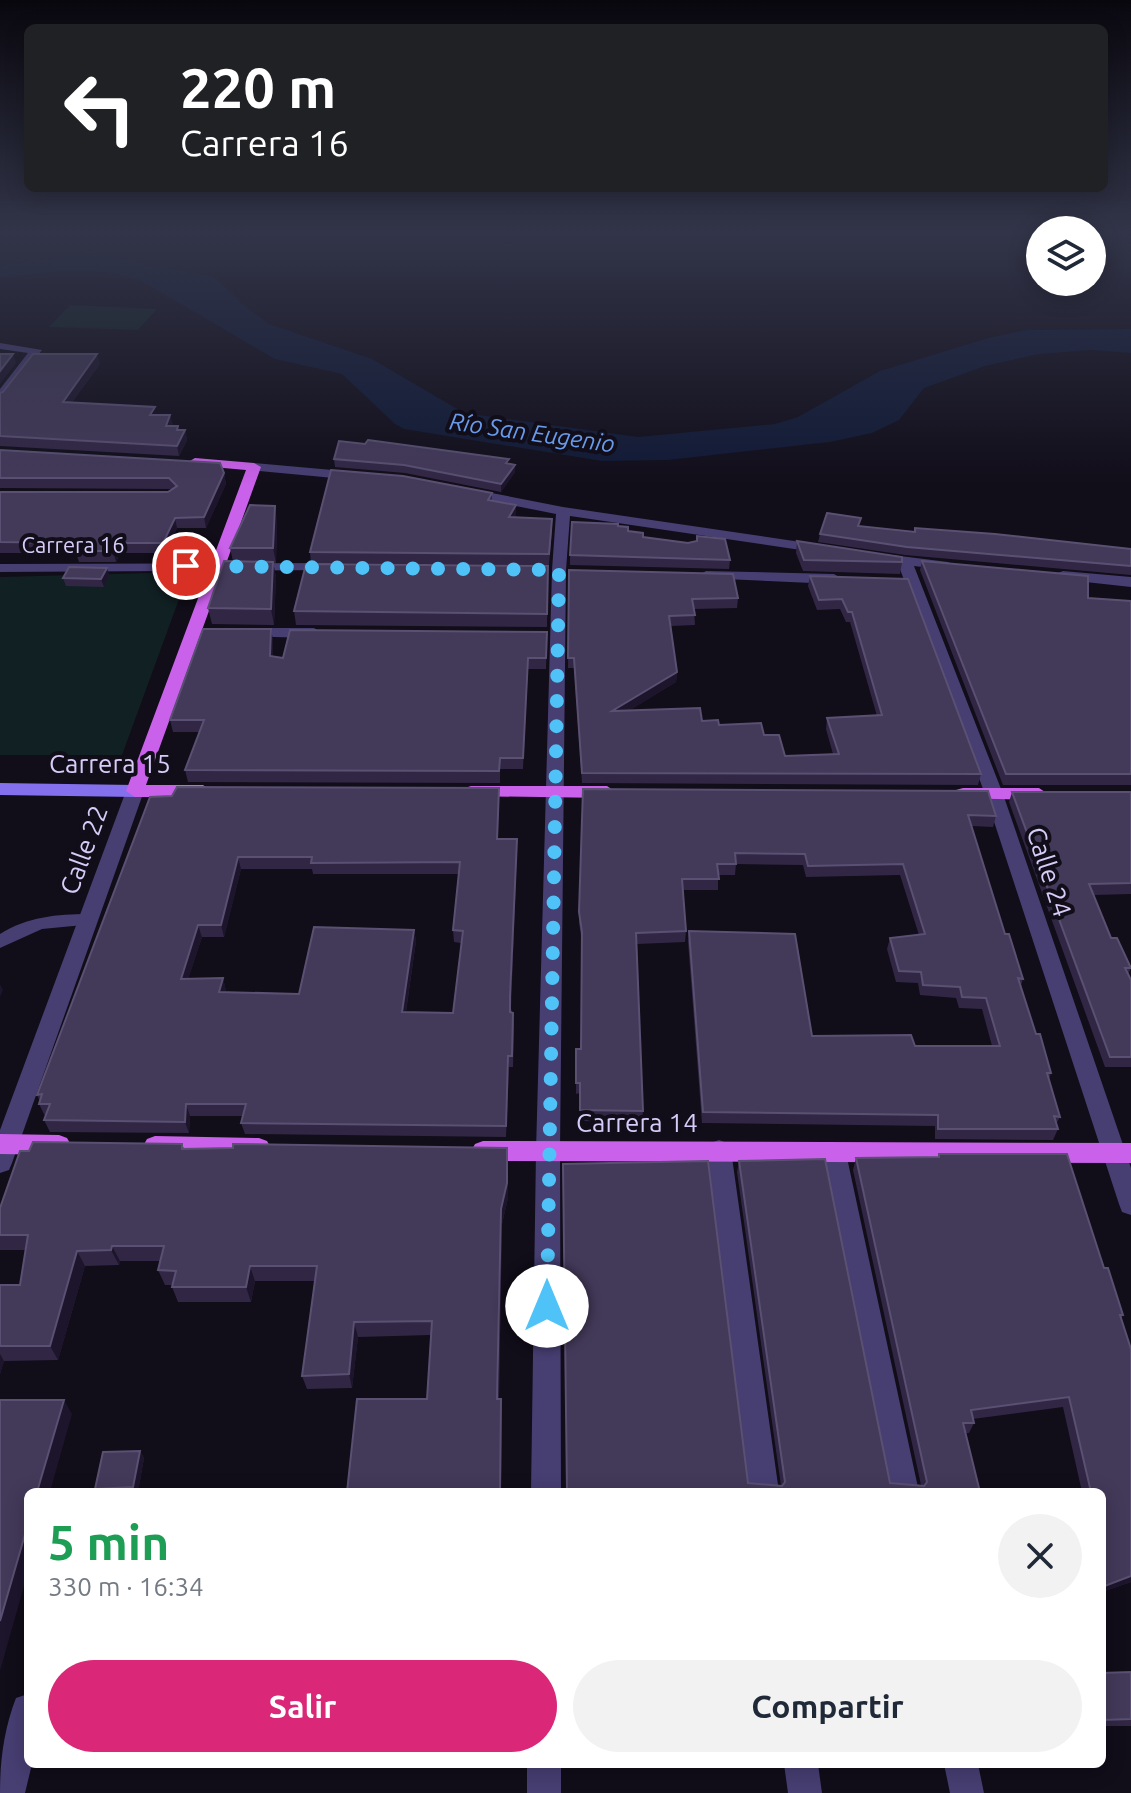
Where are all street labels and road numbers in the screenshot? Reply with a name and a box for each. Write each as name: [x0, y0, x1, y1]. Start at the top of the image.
street label: Carrera 16: [21, 532, 125, 557]
street label: Carrera 15: [49, 749, 171, 778]
street label: Calle 22: [54, 801, 113, 898]
street label: Calle 24: [1021, 823, 1078, 920]
street label: Carrera 14: [576, 1108, 698, 1137]

